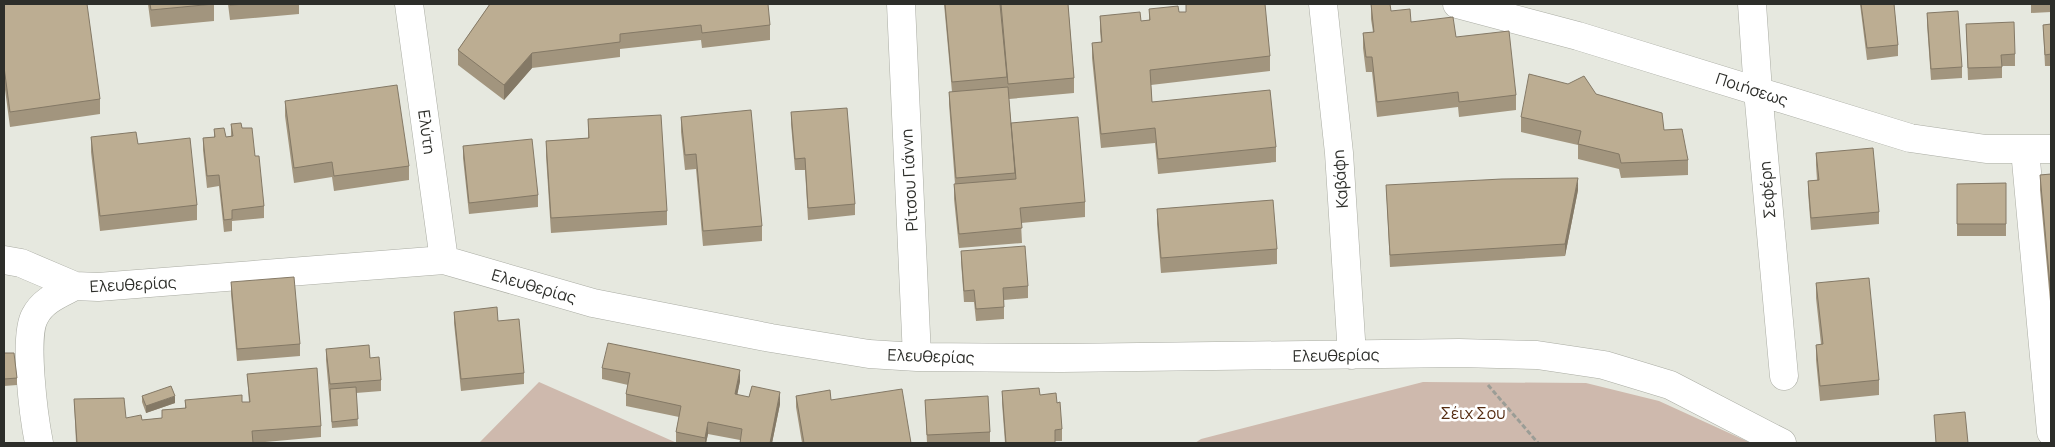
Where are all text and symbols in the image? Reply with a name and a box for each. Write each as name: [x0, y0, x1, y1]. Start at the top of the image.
street label: Ποιήσεως: [1713, 67, 1791, 111]
street label: Ελύτη: [413, 108, 441, 156]
street label: Ρίτσου Γιάννη: [895, 128, 923, 232]
street label: Καβάφη: [1327, 149, 1353, 209]
street label: Σεφέρη: [1754, 160, 1780, 220]
street label: Ελευθερίας: [489, 263, 579, 309]
street label: Ελευθερίας: [89, 271, 177, 297]
street label: Ελευθερίας: [887, 343, 975, 369]
street label: Ελευθερίας: [1292, 343, 1380, 367]
park label: Σέιχ Σου: [1441, 402, 1506, 424]

